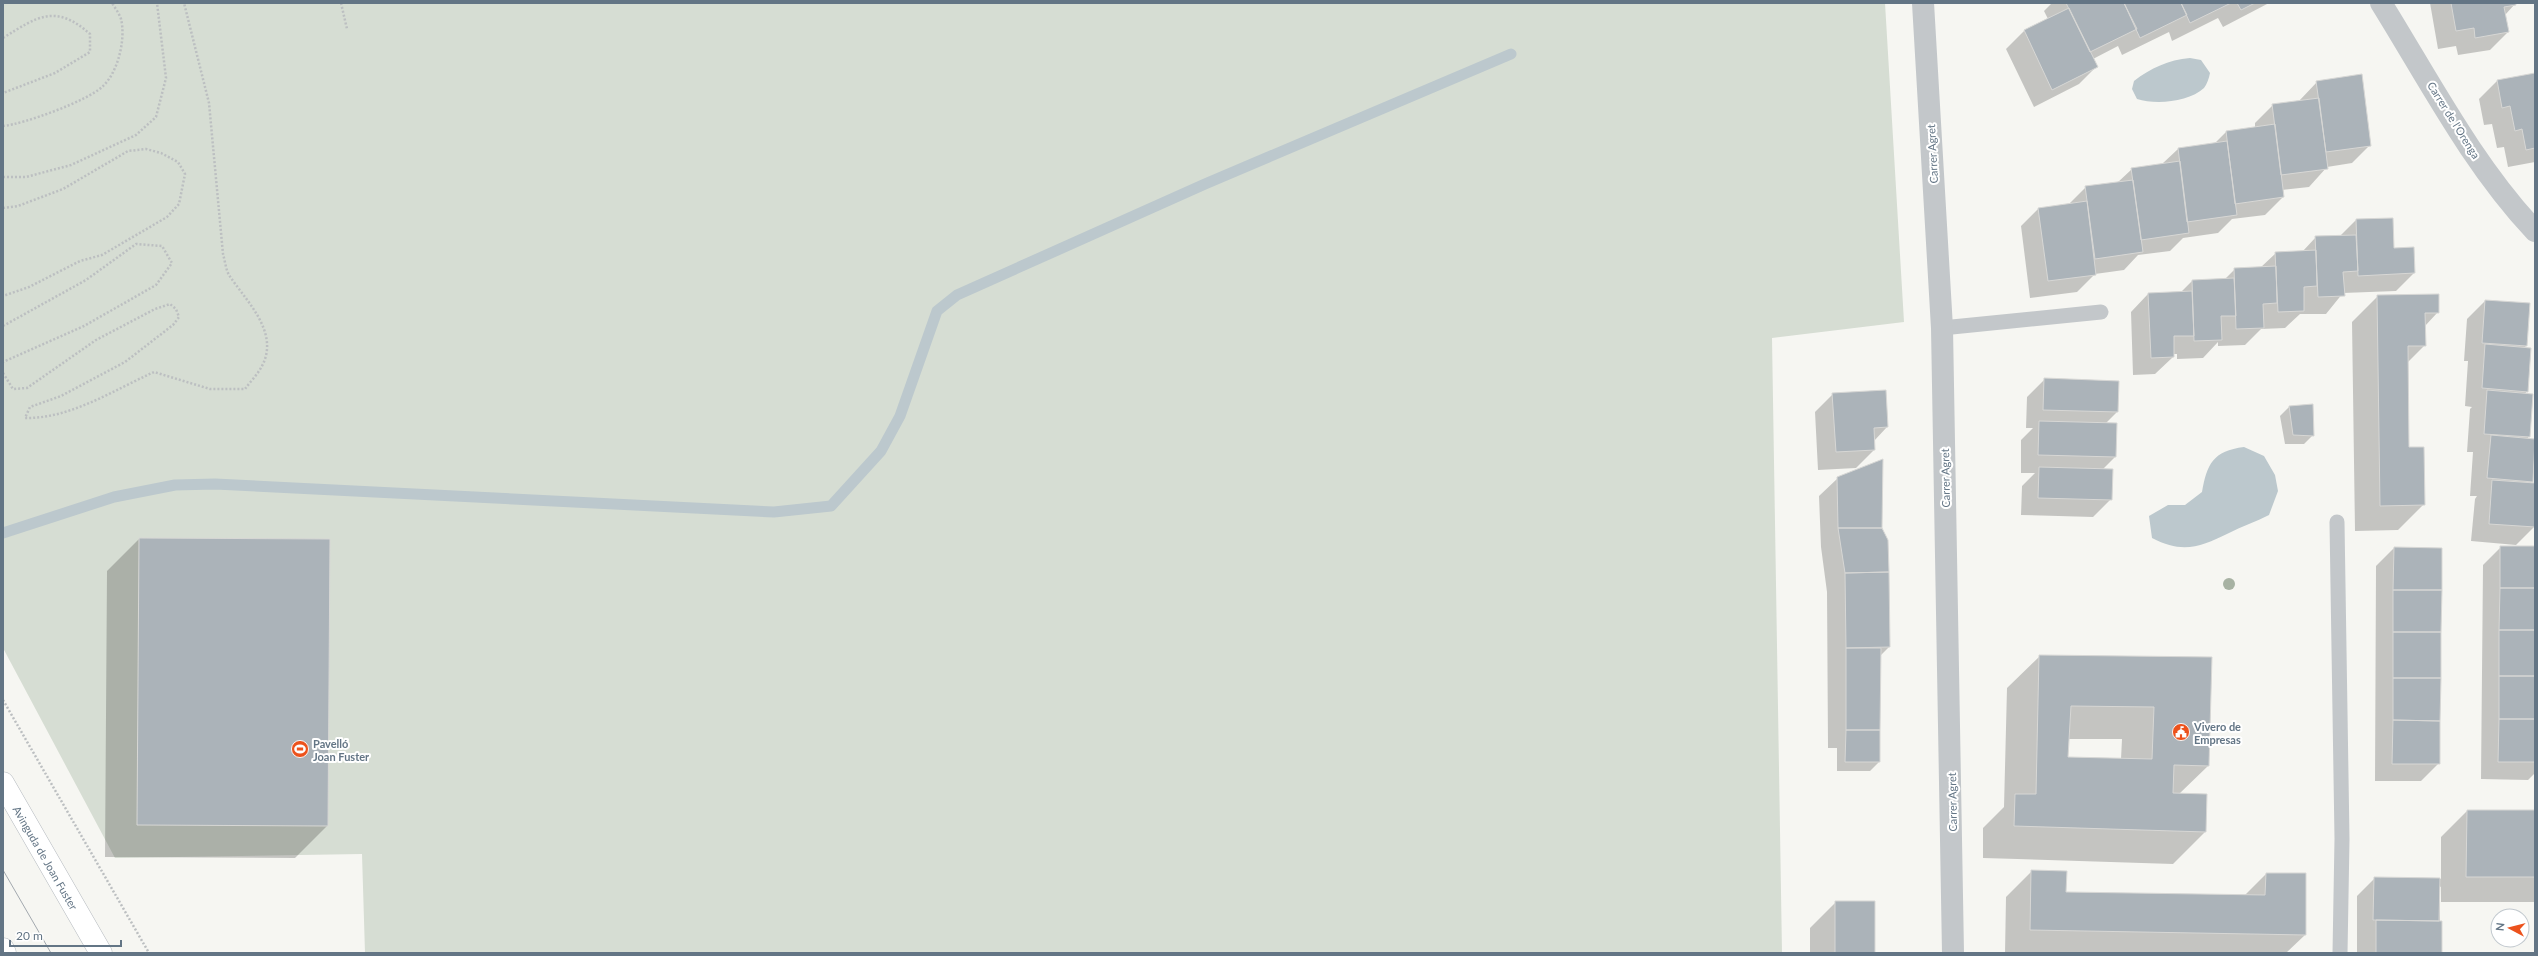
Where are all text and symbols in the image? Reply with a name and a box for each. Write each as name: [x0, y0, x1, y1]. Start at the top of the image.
street label: Carrer de l'Orenga: [2425, 79, 2483, 161]
street label: Carrer Agret: [1924, 124, 1940, 184]
street label: Carrer Agret: [1938, 448, 1952, 508]
place label: Vivero de Empresas: [2193, 720, 2241, 746]
public building icon: Vivero de Empresas: [2171, 722, 2191, 742]
place label: Pavelló Joan Fuster: [313, 737, 370, 763]
sports icon: Pavelló Joan Fuster: [290, 739, 310, 759]
street label: Carrer Agret: [1945, 772, 1959, 832]
street label: Avinguda de Joan Fuster: [11, 803, 81, 912]
north arrow: [2490, 908, 2530, 948]
scale bar: [10, 922, 121, 948]
text: N: [2493, 922, 2507, 932]
text: 20 m: [16, 928, 43, 943]

